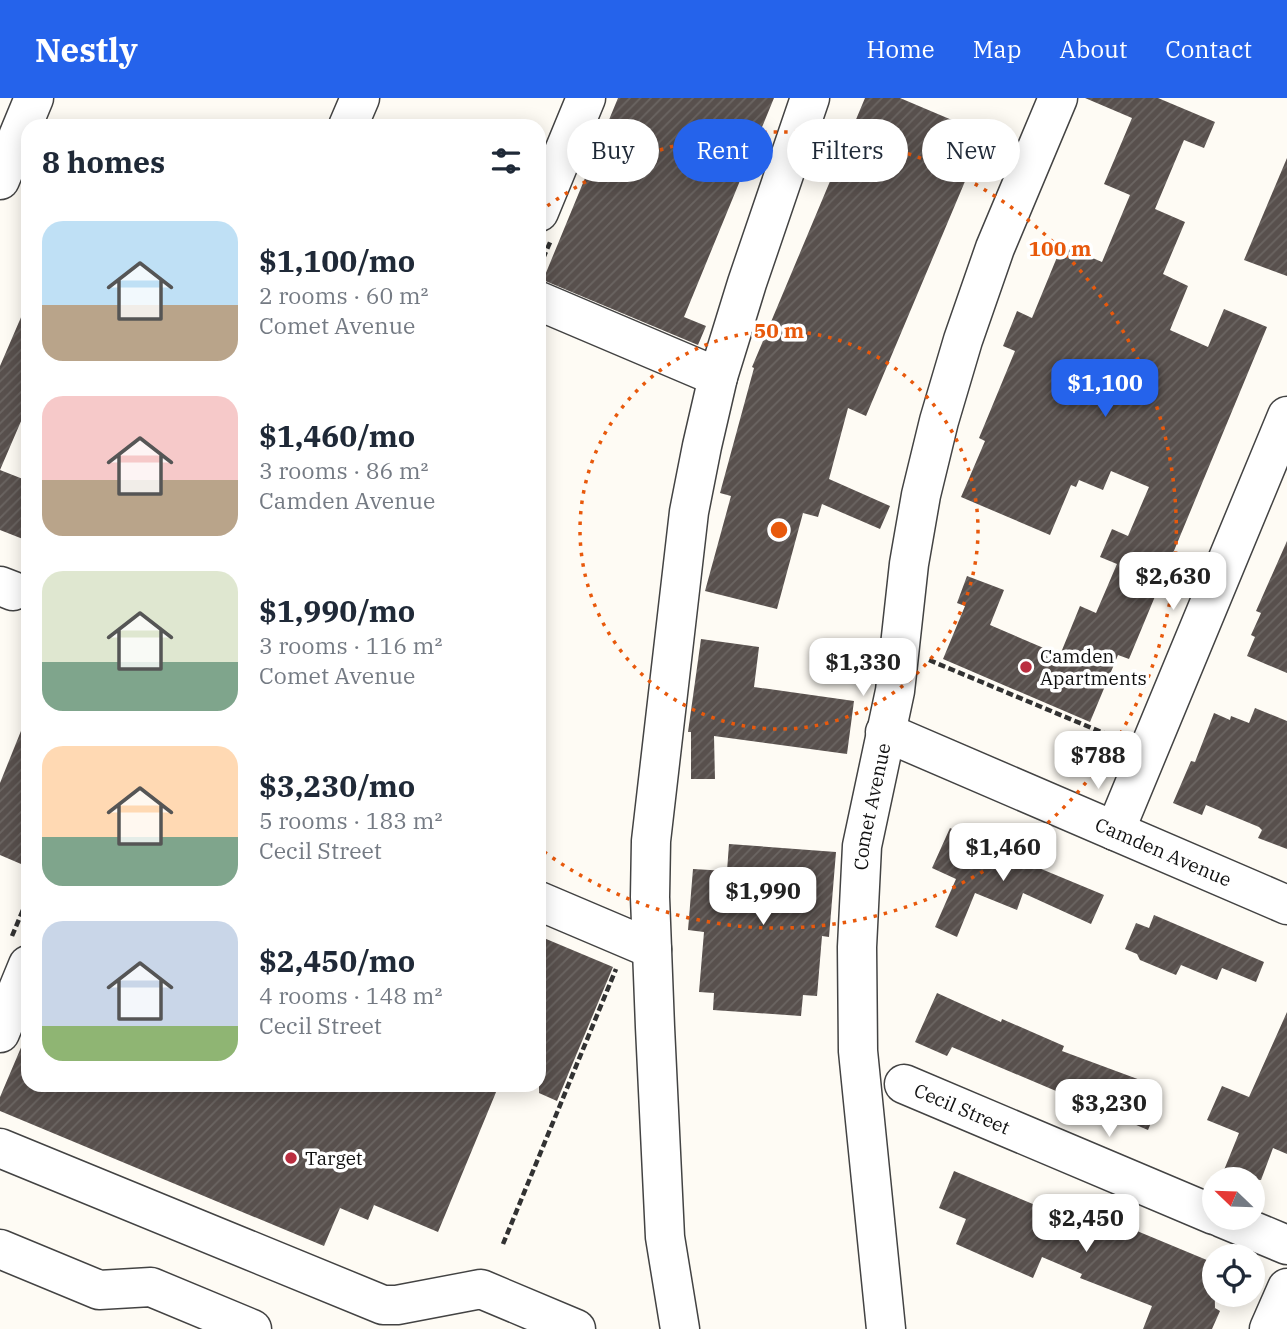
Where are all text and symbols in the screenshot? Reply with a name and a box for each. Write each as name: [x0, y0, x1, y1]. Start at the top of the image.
text: Nestly: [35, 28, 138, 71]
text: Home: [867, 33, 935, 65]
text: Map: [973, 33, 1021, 65]
text: About: [1059, 33, 1127, 65]
text: Contact: [1165, 33, 1252, 65]
chip: Buy: [567, 119, 659, 182]
chip: Rent: [673, 119, 773, 182]
chip: Filters: [787, 119, 908, 182]
chip: New: [922, 119, 1020, 182]
text: 8 homes: [42, 142, 165, 181]
icon: filters: [487, 142, 525, 180]
text: 100 m: [1028, 234, 1092, 262]
text: $1,100/mo: [259, 241, 415, 280]
icon: home: [98, 249, 182, 333]
text: 2 rooms · 60 m²: [259, 280, 429, 310]
text: Comet Avenue: [259, 310, 415, 340]
text: 50 m: [754, 316, 804, 344]
pin: $1,100: [1048, 360, 1162, 419]
text: $1,100: [1067, 367, 1143, 397]
text: $1,460/mo: [259, 416, 415, 455]
icon: home: [98, 424, 182, 508]
text: 3 rooms · 86 m²: [259, 455, 429, 485]
text: Camden Avenue: [259, 485, 435, 515]
centre of rings: [767, 518, 791, 542]
pin: $2,630: [1116, 552, 1230, 612]
text: $2,630: [1135, 560, 1211, 590]
text: $1,990/mo: [259, 591, 415, 630]
icon: home: [98, 599, 182, 683]
text: 3 rooms · 116 m²: [259, 630, 442, 660]
pin: $1,330: [806, 638, 920, 698]
place label: Camden Apartments: [1040, 644, 1147, 690]
text: $1,330: [825, 646, 901, 676]
marker: Camden Apartments: [1018, 659, 1034, 675]
text: Comet Avenue: [259, 660, 415, 690]
pin: $788: [1057, 732, 1139, 791]
text: $788: [1070, 739, 1126, 769]
street label: Comet Avenue: [849, 741, 896, 871]
text: $3,230/mo: [259, 766, 415, 805]
icon: home: [98, 774, 182, 858]
text: 5 rooms · 183 m²: [259, 805, 442, 835]
street label: Camden Avenue: [1092, 812, 1235, 892]
pin: $1,460: [946, 824, 1060, 883]
text: $1,460: [965, 831, 1041, 861]
text: Cecil Street: [259, 835, 382, 865]
pin: $1,990: [706, 868, 820, 927]
text: $1,990: [725, 875, 801, 905]
text: $2,450/mo: [259, 941, 415, 980]
icon: home: [98, 949, 182, 1033]
text: 4 rooms · 148 m²: [259, 980, 442, 1010]
text: Cecil Street: [259, 1010, 382, 1040]
street label: Cecil Street: [911, 1078, 1014, 1139]
pin: $3,230: [1052, 1080, 1166, 1139]
text: $3,230: [1071, 1087, 1147, 1117]
place label: Target: [305, 1146, 363, 1170]
marker: Target: [283, 1150, 299, 1166]
north arrow: [1202, 1167, 1265, 1230]
map controls: [1202, 1167, 1265, 1307]
pin: $2,450: [1029, 1194, 1143, 1254]
text: $2,450: [1048, 1202, 1124, 1232]
button: locate: [1202, 1244, 1265, 1307]

